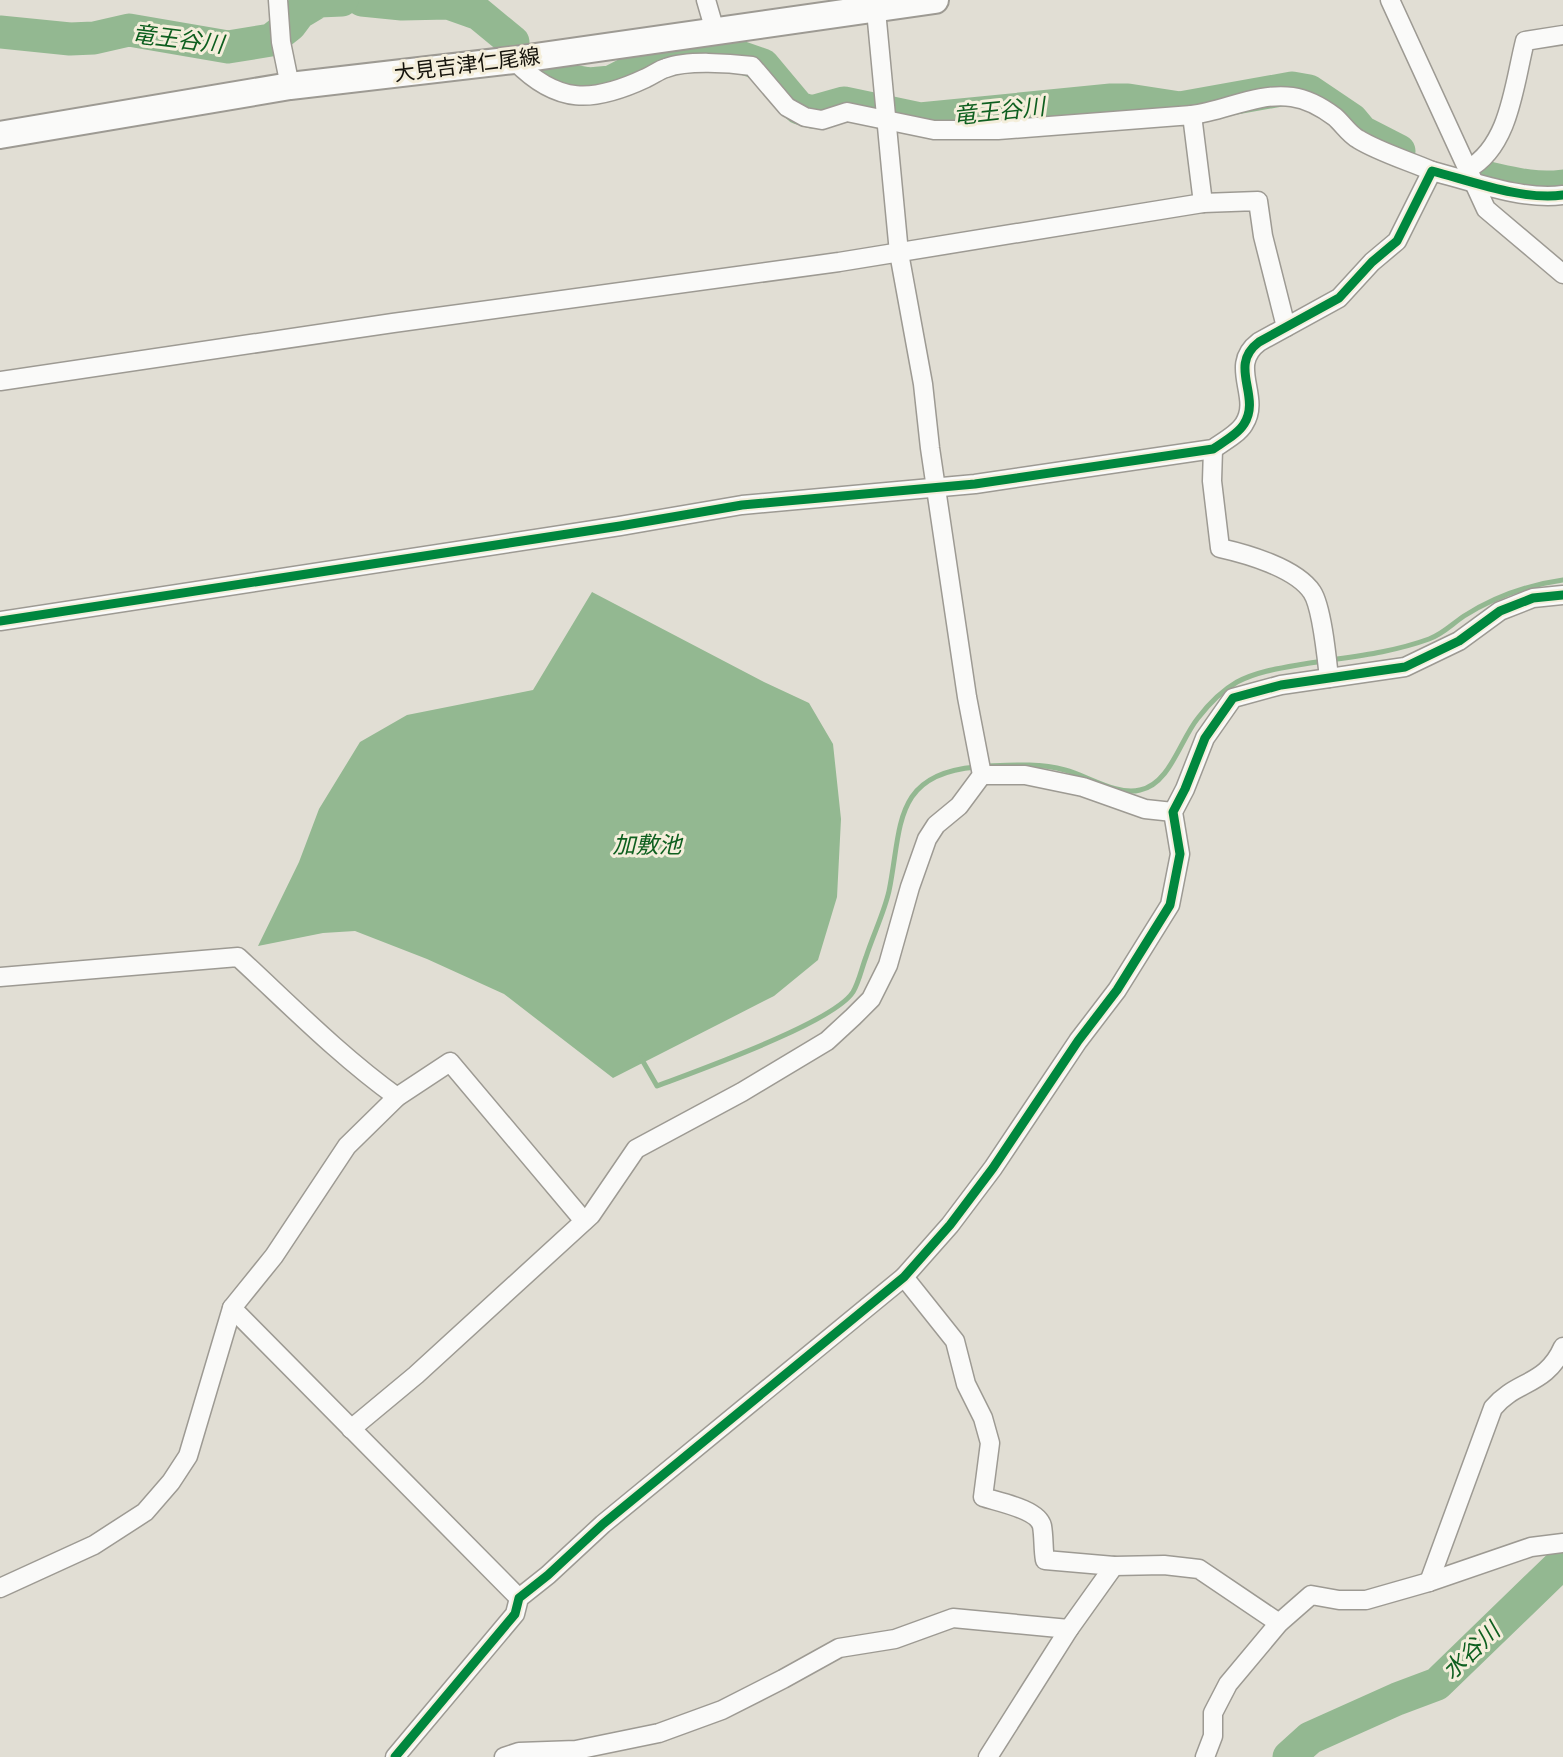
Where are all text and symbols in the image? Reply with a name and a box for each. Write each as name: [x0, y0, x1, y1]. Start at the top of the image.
water label: 竜王谷川: [131, 19, 228, 59]
street label: 大見吉津仁尾線: [392, 42, 542, 87]
water label: 竜王谷川: [952, 91, 1049, 130]
water label: 加敷池: [613, 830, 684, 859]
water label: 水谷川: [1436, 1614, 1508, 1685]

